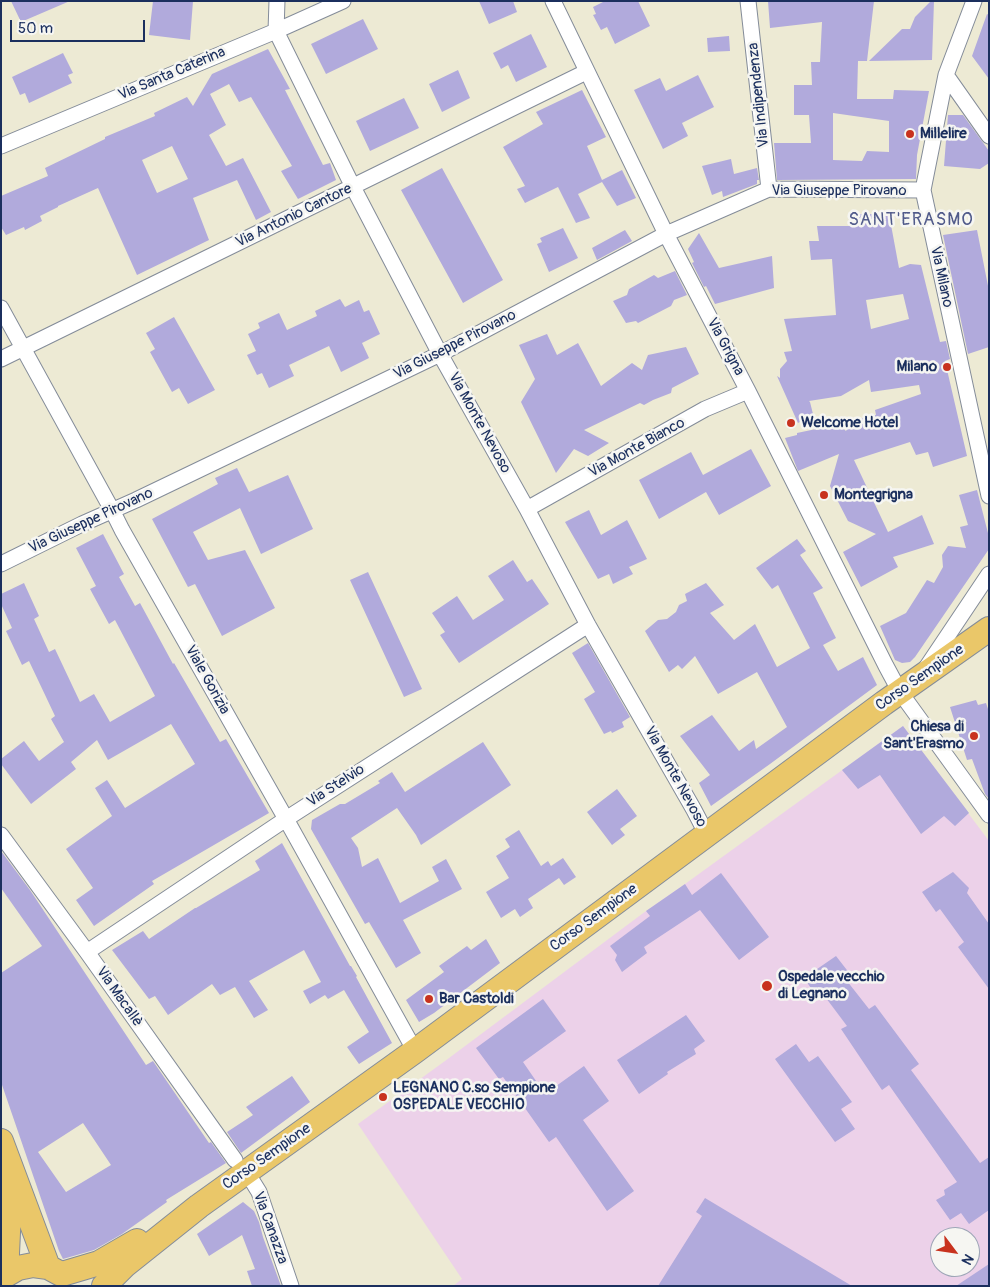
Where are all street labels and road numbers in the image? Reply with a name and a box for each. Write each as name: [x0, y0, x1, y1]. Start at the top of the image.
street label: Via Indipendenza: [745, 42, 773, 148]
street label: Via Santa Caterina: [116, 43, 228, 105]
street label: Via Antonio Cantore: [233, 180, 355, 252]
street label: Via Giuseppe Pirovano: [771, 182, 907, 200]
street label: Via Milano: [926, 245, 956, 309]
street label: Via Giuseppe Pirovano: [391, 306, 519, 384]
street label: Via Grigna: [702, 315, 748, 379]
street label: Via Monte Nevoso: [444, 369, 514, 477]
street label: Via Monte Bianco: [586, 414, 688, 482]
street label: Via Giuseppe Pirovano: [26, 484, 156, 558]
street label: Corso Sempione: [872, 641, 968, 715]
street label: Viale Gorizia: [181, 642, 233, 718]
street label: Via Monte Nevoso: [640, 723, 710, 831]
street label: Via Stelvio: [304, 761, 368, 811]
street label: Corso Sempione: [547, 880, 641, 956]
street label: Via Macallè: [92, 963, 146, 1031]
street label: Corso Sempione: [219, 1120, 315, 1194]
street label: Via Canazza: [249, 1189, 291, 1267]

